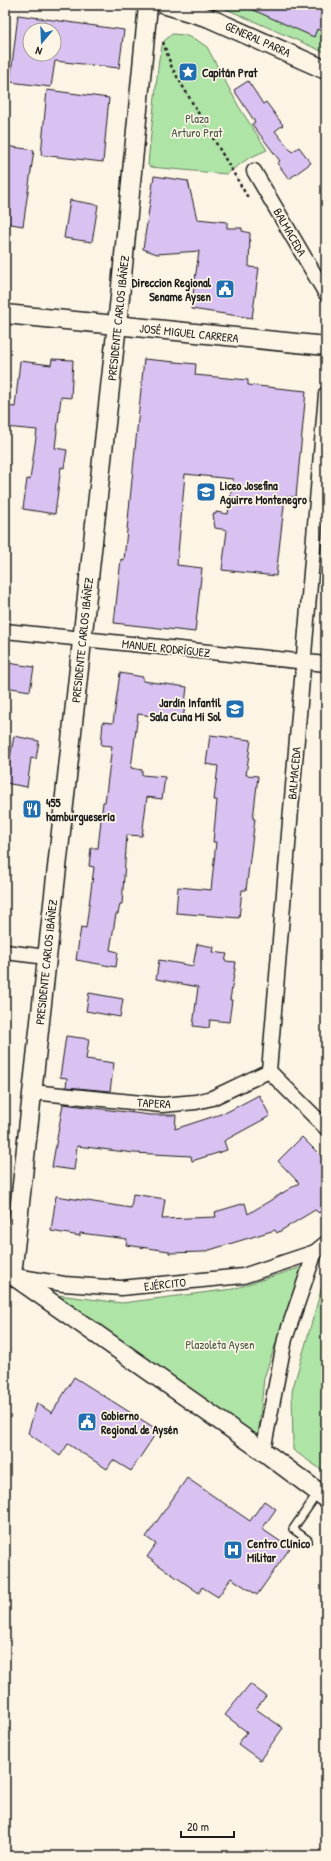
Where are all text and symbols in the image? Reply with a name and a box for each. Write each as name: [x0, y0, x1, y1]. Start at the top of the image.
street label: GENERAL PARRA: [223, 17, 293, 61]
north arrow: [22, 22, 62, 62]
text: N: [34, 44, 44, 59]
place icon: Capitán Prat: [177, 61, 199, 83]
place label: Capitán Prat: [202, 64, 258, 82]
park label: Plaza Arturo Prat: [172, 110, 223, 141]
street label: BALMACEDA: [269, 205, 311, 259]
street label: PRESIDENTE CARLOS IBÁÑEZ: [103, 255, 133, 381]
place label: Direccion Regional Sename Aysen: [132, 274, 212, 306]
public building icon: Direccion Regional Sename Aysen: [214, 278, 236, 300]
street label: JOSÉ MIGUEL CARRERA: [139, 319, 239, 347]
place label: Liceo Josefina Aguirre Montenegro: [220, 477, 307, 509]
school or university icon: Liceo Josefina Aguirre Montenegro: [195, 481, 217, 503]
street label: PRESIDENTE CARLOS IBÁÑEZ: [67, 577, 97, 703]
street label: MANUEL RODRÍGUEZ: [121, 635, 211, 661]
place label: Jardín Infantil Sala Cuna Mi Sol: [150, 694, 222, 725]
school or university icon: Jardín Infantil Sala Cuna Mi Sol: [224, 698, 246, 720]
street label: BALMACEDA: [283, 746, 305, 800]
place label: 455 hamburguesería: [46, 794, 115, 826]
restaurant icon: 455 hamburguesería: [21, 798, 43, 820]
street label: PRESIDENTE CARLOS IBÁÑEZ: [31, 899, 61, 1025]
street label: TAPERA: [137, 1094, 171, 1112]
street label: EJÉRCITO: [143, 1273, 187, 1295]
park label: Plazoleta Aysen: [186, 1336, 254, 1353]
place label: Gobierno Regional de Aysén: [101, 1407, 179, 1439]
public building icon: Gobierno Regional de Aysén: [76, 1411, 98, 1433]
place label: Centro Clínico Militar: [247, 1535, 310, 1566]
hospital icon: Centro Clínico Militar: [222, 1539, 244, 1561]
scale bar: [181, 1813, 234, 1839]
text: 20 m: [187, 1818, 209, 1835]

